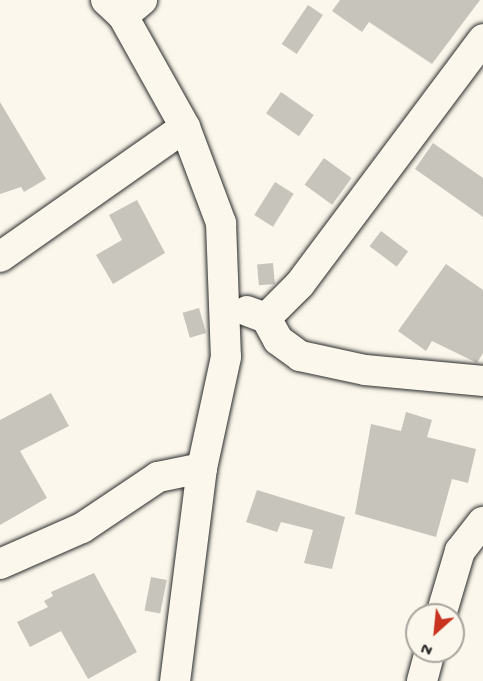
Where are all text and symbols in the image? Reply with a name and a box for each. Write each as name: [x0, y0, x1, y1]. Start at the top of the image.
north arrow: [405, 603, 465, 663]
text: N: [419, 637, 436, 659]

